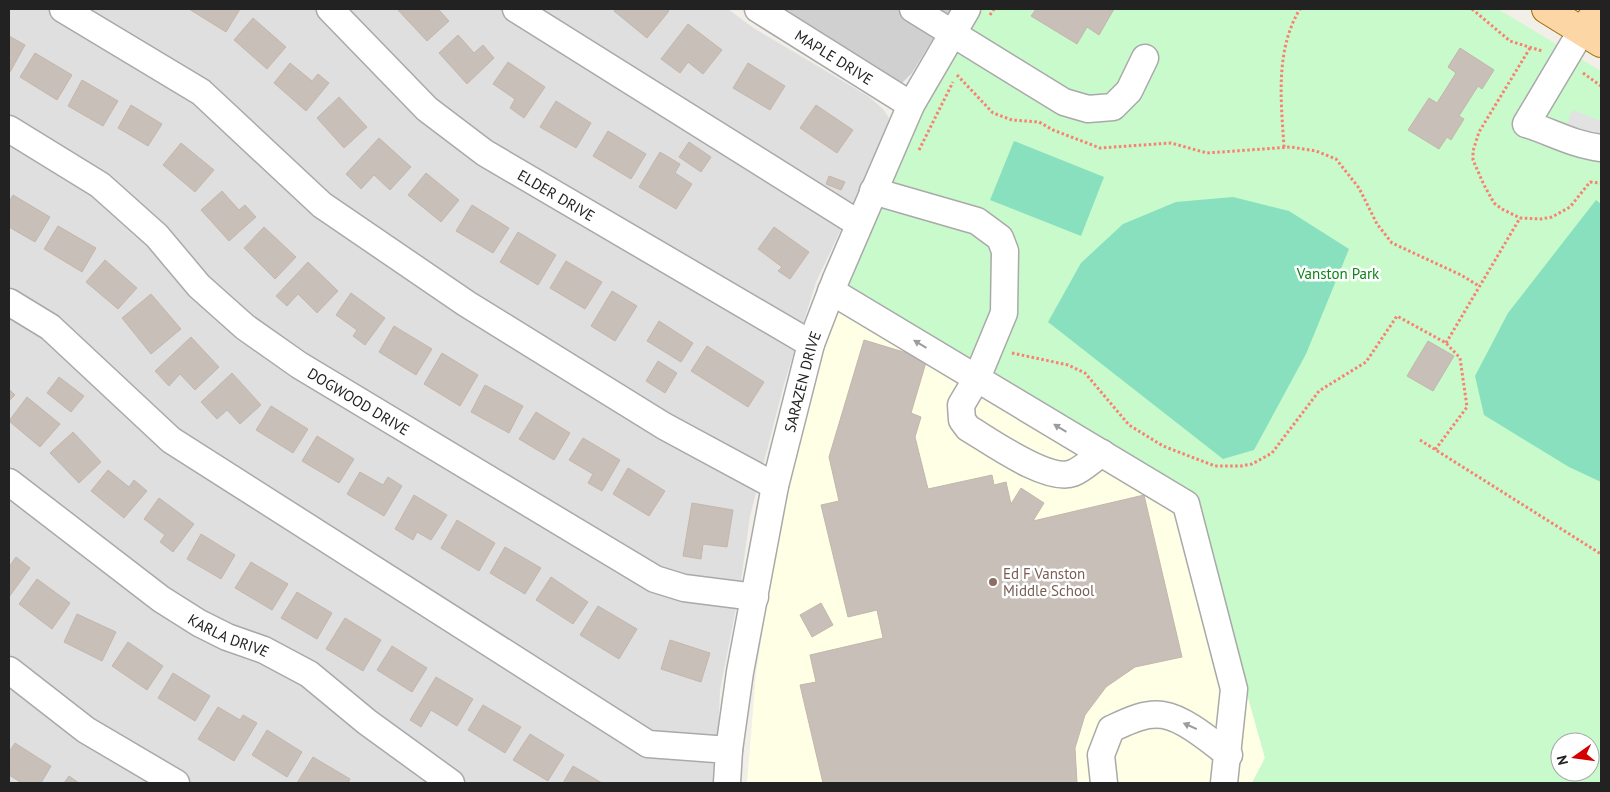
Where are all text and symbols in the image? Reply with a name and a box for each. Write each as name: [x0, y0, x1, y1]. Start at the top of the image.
street label: MAPLE DRIVE: [792, 25, 877, 88]
street label: ELDER DRIVE: [514, 165, 599, 225]
park label: Vanston Park: [1296, 264, 1380, 283]
street label: SARAZEN DRIVE: [780, 328, 825, 434]
one-way arrow: [914, 340, 927, 349]
street label: DOGWOOD DRIVE: [304, 363, 413, 439]
one-way arrow: [1053, 423, 1066, 432]
place label: Ed F Vanston Middle School: [1003, 564, 1095, 600]
marker: Ed F Vanston Middle School: [987, 576, 999, 588]
street label: KARLA DRIVE: [185, 609, 273, 661]
one-way arrow: [1183, 722, 1197, 730]
north arrow: [1550, 732, 1600, 782]
text: N: [1553, 754, 1572, 767]

